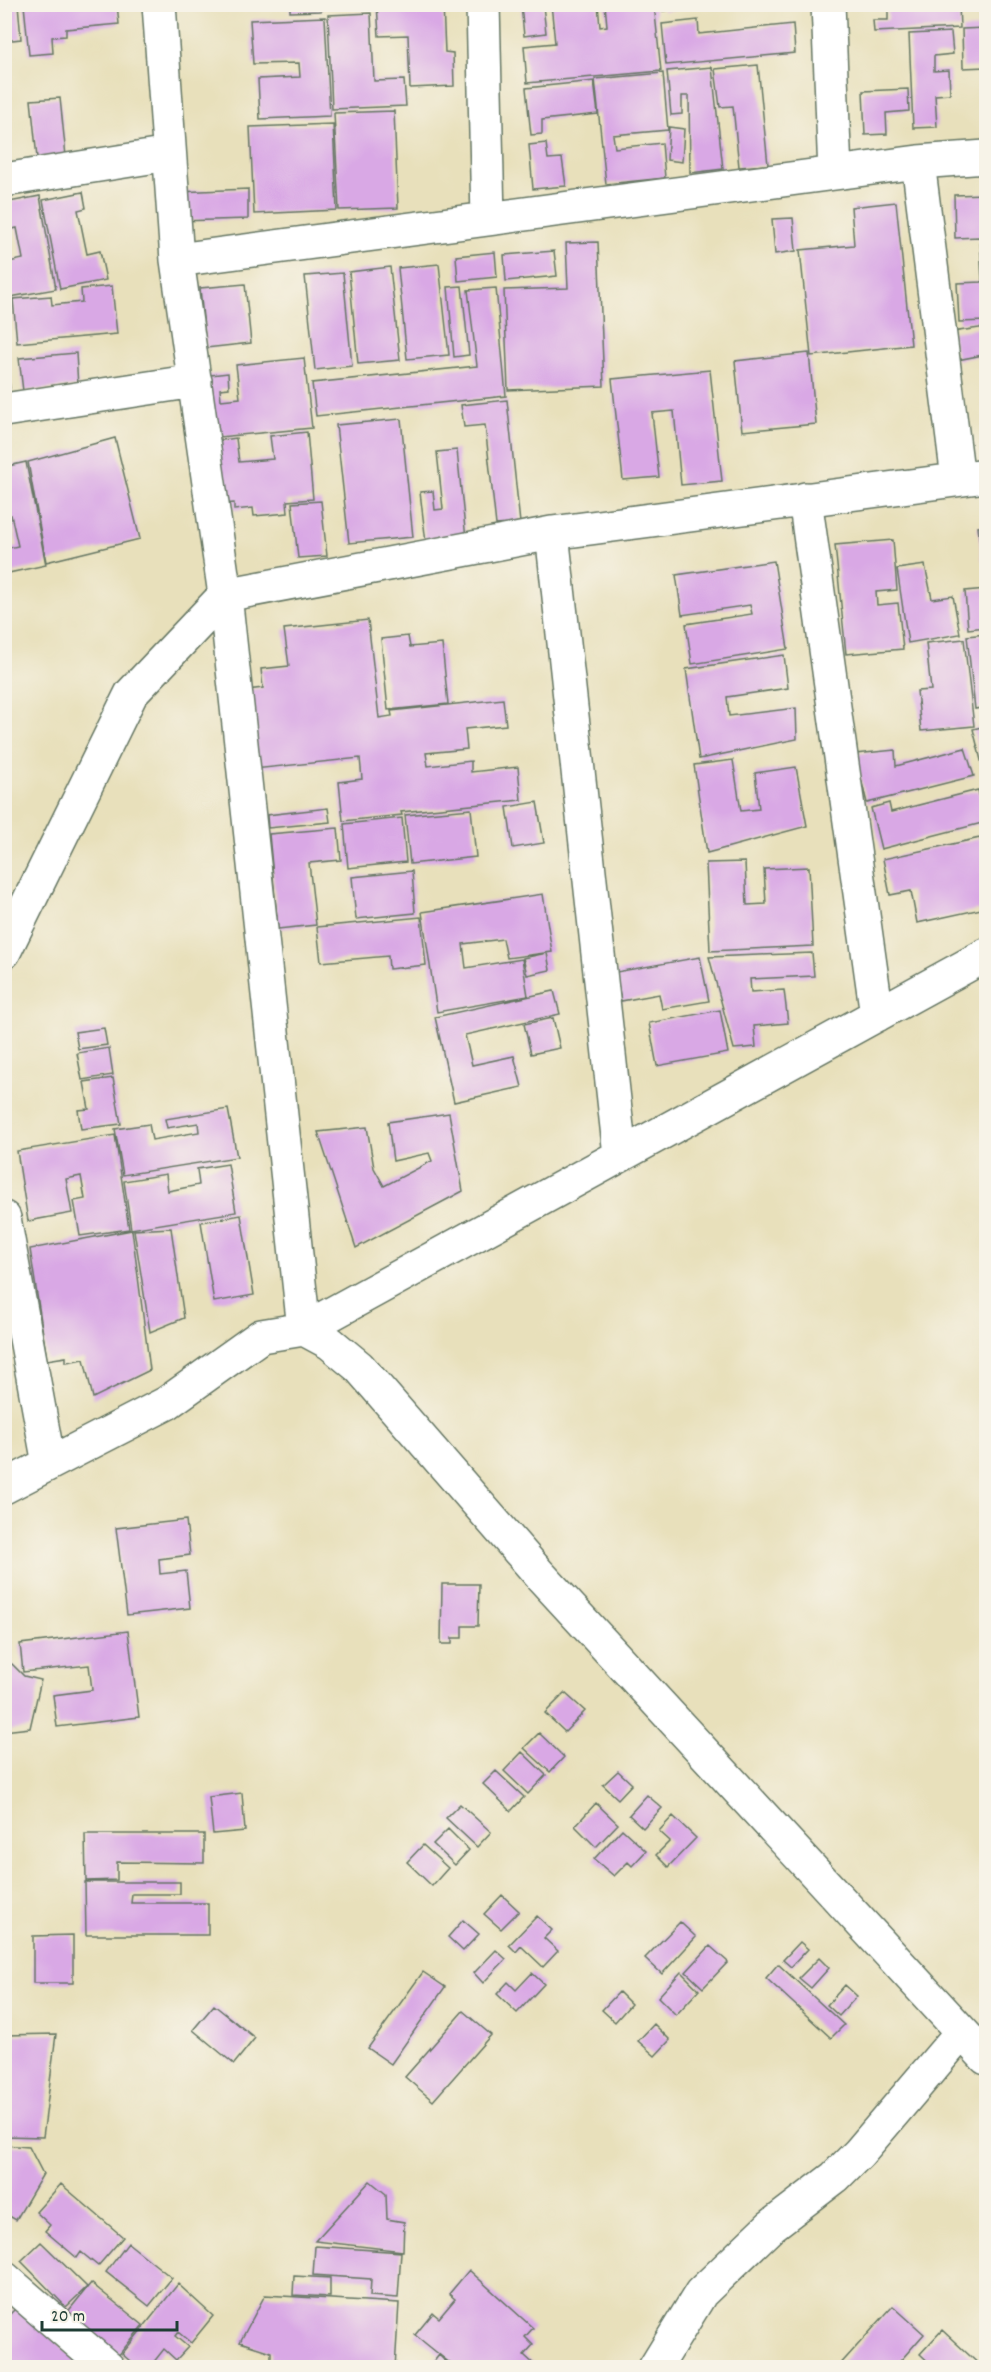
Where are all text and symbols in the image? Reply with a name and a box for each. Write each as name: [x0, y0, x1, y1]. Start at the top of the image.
scale bar: [42, 2294, 177, 2332]
text: 20 m: [51, 2305, 85, 2330]

